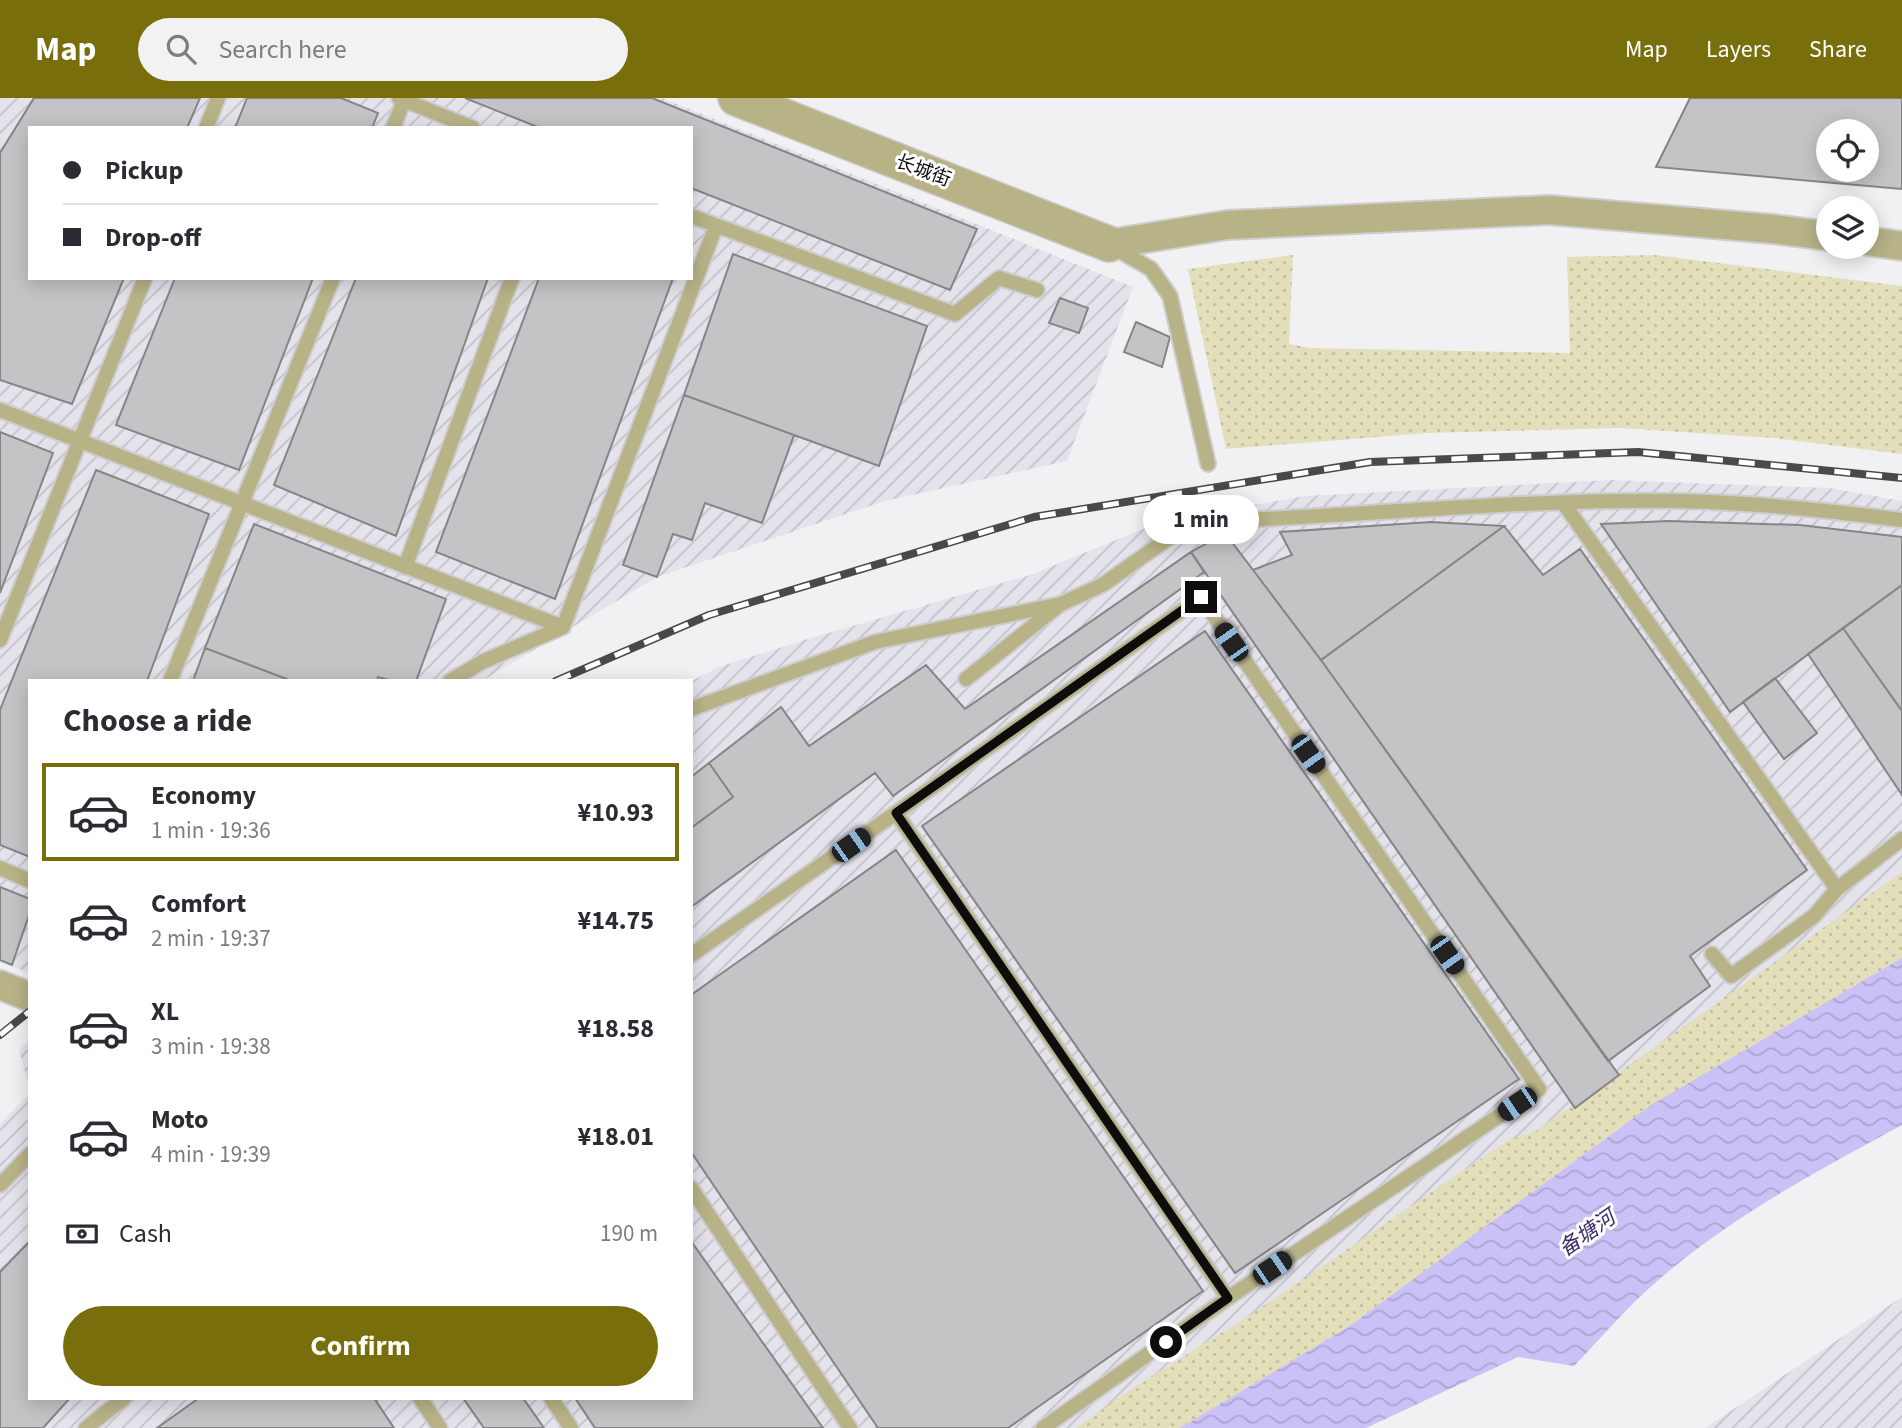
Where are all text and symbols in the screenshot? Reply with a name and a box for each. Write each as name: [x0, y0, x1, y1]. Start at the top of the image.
search box: [138, 18, 628, 81]
text: Map: [35, 26, 96, 73]
icon: search: [162, 30, 200, 68]
text: Search here: [218, 31, 347, 68]
text: Map: [1625, 32, 1668, 67]
text: Layers: [1706, 32, 1771, 67]
text: Share: [1809, 32, 1867, 67]
map controls: [1816, 119, 1879, 259]
button: locate: [1816, 119, 1879, 182]
street label: 长城街: [892, 148, 954, 194]
text: Pickup: [105, 152, 183, 189]
button: layers: [1816, 196, 1879, 259]
text: Drop-off: [105, 219, 201, 256]
callout: 1 min: [1143, 496, 1259, 545]
text: 1 min: [1173, 503, 1229, 536]
route end: [1185, 581, 1217, 613]
car: [1211, 619, 1252, 665]
text: Choose a ride: [63, 698, 252, 744]
car: [1288, 731, 1329, 777]
text: Economy: [151, 777, 256, 814]
icon: car: [67, 781, 130, 844]
text: ¥10.93: [578, 794, 654, 831]
text: 1 min · 19:36: [151, 814, 271, 847]
car: [828, 824, 875, 866]
text: Comfort: [151, 885, 246, 922]
icon: car: [67, 889, 130, 952]
text: ¥14.75: [578, 902, 654, 939]
text: 2 min · 19:37: [151, 922, 271, 955]
car: [1427, 932, 1468, 978]
text: XL: [151, 993, 179, 1030]
icon: car: [67, 997, 130, 1060]
text: ¥18.58: [578, 1010, 654, 1047]
text: 3 min · 19:38: [151, 1030, 271, 1063]
car: [1494, 1084, 1541, 1124]
text: Moto: [151, 1101, 208, 1138]
icon: car: [67, 1105, 130, 1168]
text: ¥18.01: [578, 1118, 654, 1155]
text: 4 min · 19:39: [151, 1138, 271, 1171]
water label: 备塘河: [1553, 1200, 1625, 1263]
icon: cash: [63, 1215, 101, 1253]
text: Cash: [119, 1215, 172, 1252]
text: 190 m: [600, 1217, 658, 1250]
car: [1249, 1248, 1296, 1288]
button: Confirm: [63, 1306, 658, 1386]
route start: [1150, 1326, 1182, 1358]

